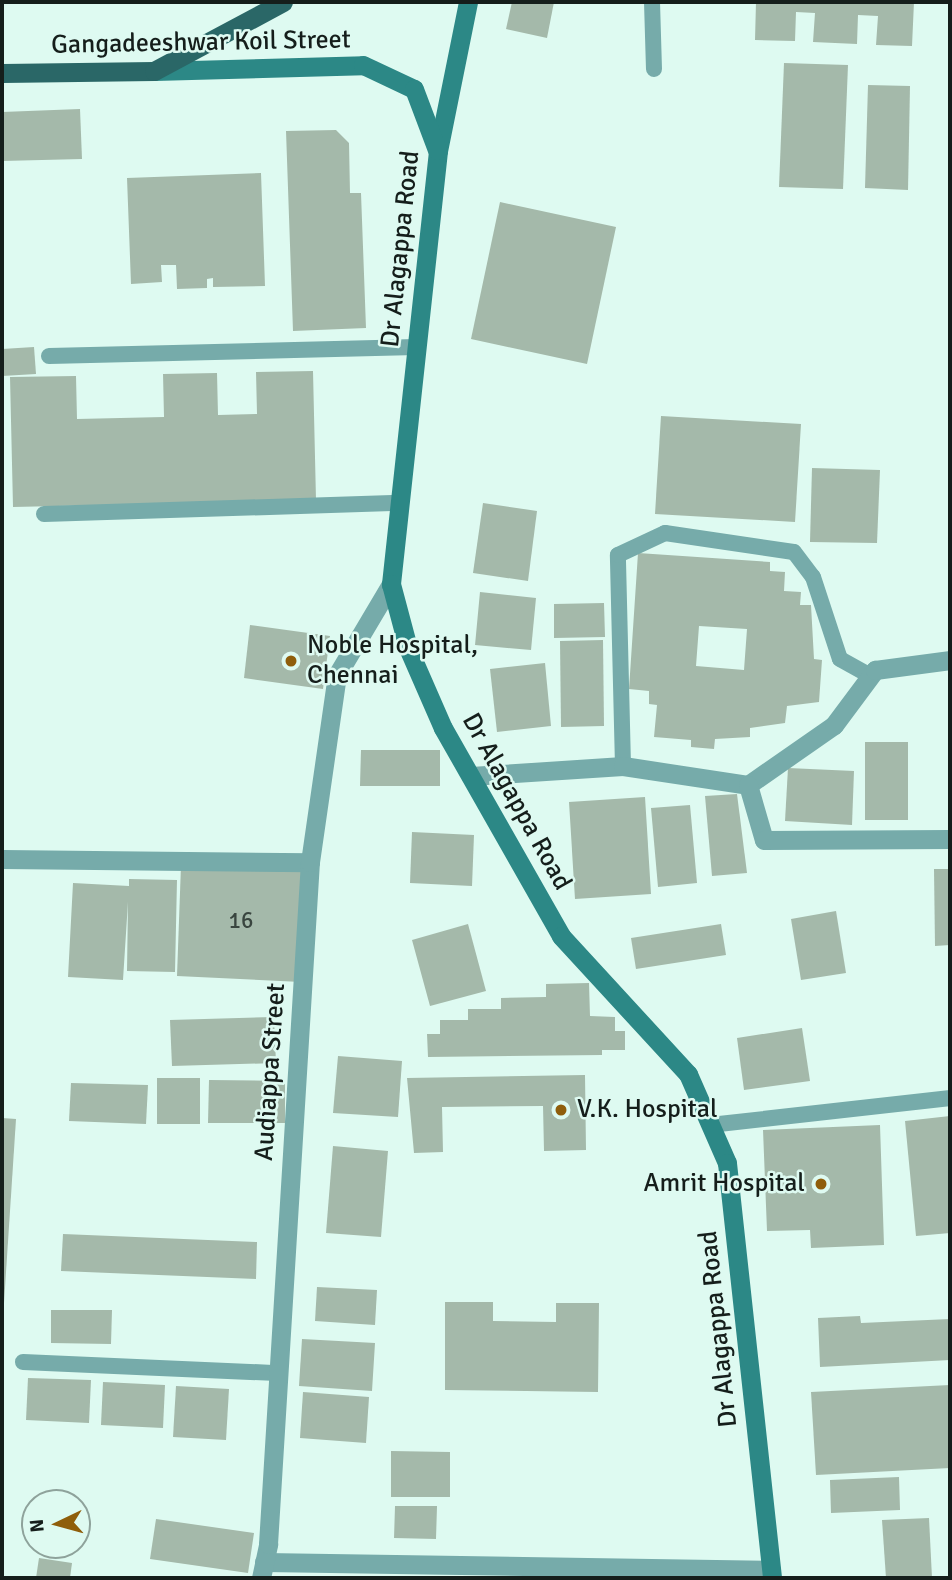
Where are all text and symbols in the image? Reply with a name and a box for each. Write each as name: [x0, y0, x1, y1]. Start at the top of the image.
street label: Gangadeeshwar Koil Street: [51, 25, 351, 61]
street label: Dr Alagappa Road: [375, 149, 427, 349]
place label: Noble Hospital, Chennai: [307, 630, 478, 692]
marker: Noble Hospital, Chennai: [281, 651, 301, 671]
street label: Dr Alagappa Road: [454, 708, 578, 896]
house number: 16: [229, 907, 253, 935]
street label: Audiappa Street: [249, 982, 293, 1162]
place label: V.K. Hospital: [577, 1094, 718, 1126]
marker: V.K. Hospital: [551, 1100, 571, 1120]
place label: Amrit Hospital: [644, 1168, 805, 1200]
marker: Amrit Hospital: [811, 1174, 831, 1194]
street label: Dr Alagappa Road: [693, 1229, 745, 1429]
north arrow: [21, 1489, 91, 1559]
text: N: [25, 1518, 50, 1533]

